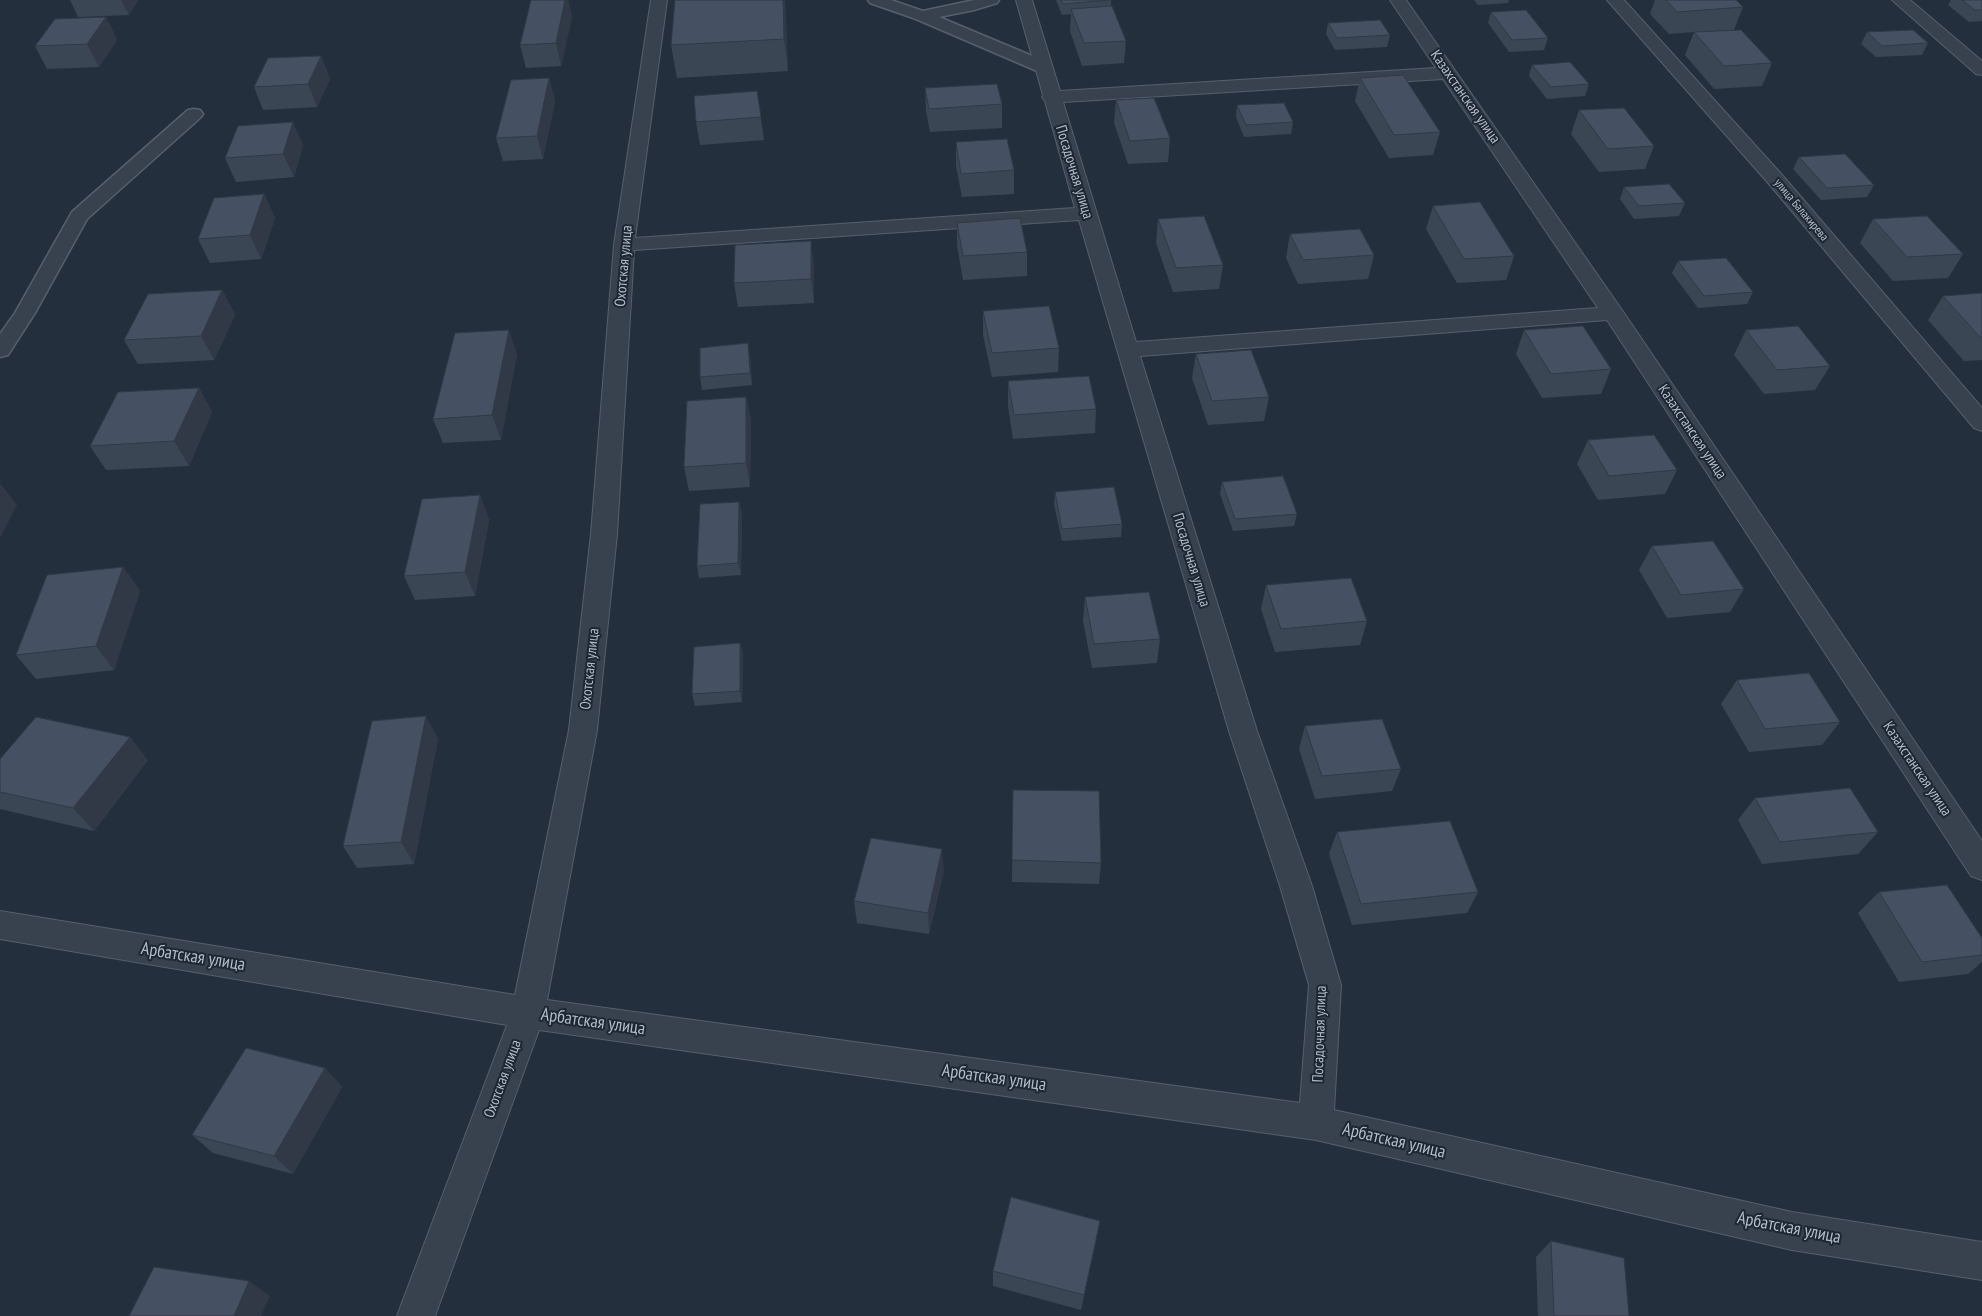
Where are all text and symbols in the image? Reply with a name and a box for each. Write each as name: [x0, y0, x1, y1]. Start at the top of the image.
street label: Казахстанская улица: [1426, 47, 1504, 147]
street label: Посадочная улица: [1051, 123, 1097, 221]
street label: улица Балакирева: [1771, 176, 1831, 244]
street label: Охотская улица: [611, 225, 637, 307]
street label: Казахстанская улица: [1654, 381, 1730, 483]
street label: Посадочная улица: [1168, 511, 1214, 609]
street label: Охотская улица: [577, 627, 603, 711]
street label: Казахстанская улица: [1879, 718, 1955, 820]
street label: Арбатская улица: [139, 938, 247, 976]
street label: Посадочная улица: [1309, 985, 1331, 1083]
street label: Арбатская улица: [539, 1004, 647, 1040]
street label: Охотская улица: [481, 1038, 525, 1120]
street label: Арбатская улица: [940, 1060, 1048, 1096]
street label: Арбатская улица: [1340, 1119, 1448, 1163]
street label: Арбатская улица: [1735, 1207, 1843, 1249]

